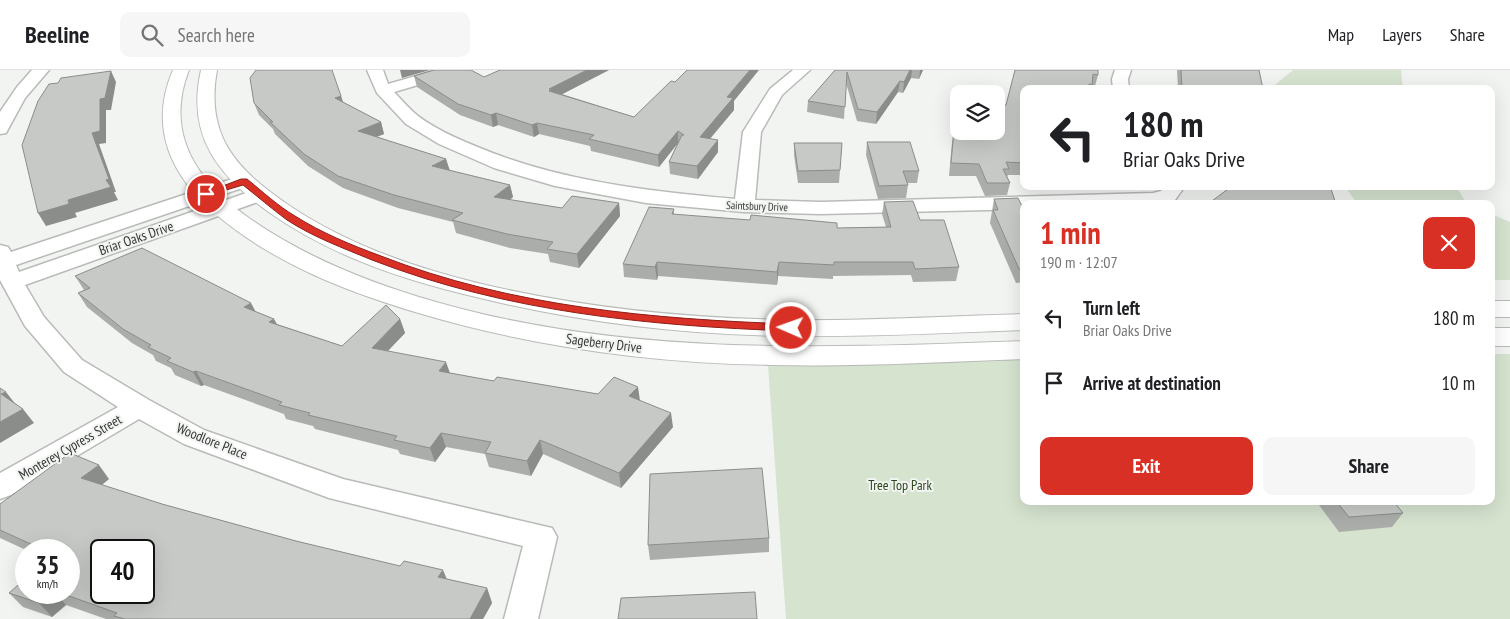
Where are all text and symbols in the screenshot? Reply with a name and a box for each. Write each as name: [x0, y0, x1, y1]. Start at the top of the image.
search box: [120, 12, 470, 57]
text: Beeline: [25, 19, 90, 50]
icon: search: [138, 21, 166, 49]
text: Search here: [178, 23, 255, 47]
text: Map: [1328, 23, 1354, 46]
text: Layers: [1382, 23, 1422, 46]
text: Share: [1450, 23, 1485, 46]
map controls: [950, 85, 1005, 140]
button: layers: [950, 85, 1005, 140]
text: 180 m: [1123, 101, 1204, 147]
icon: left: [1040, 105, 1105, 170]
text: Briar Oaks Drive: [1123, 145, 1245, 173]
pin: [185, 173, 227, 215]
icon: arrive: [192, 180, 220, 208]
street label: Saintsbury Drive: [726, 198, 789, 214]
text: 1 min: [1040, 213, 1101, 252]
street label: Briar Oaks Drive: [96, 217, 176, 259]
button: close: [1423, 217, 1475, 269]
text: 190 m · 12:07: [1040, 252, 1118, 272]
text: Turn left: [1083, 296, 1140, 320]
position arrow: [764, 301, 816, 353]
icon: left: [1040, 304, 1068, 332]
text: 180 m: [1433, 306, 1475, 330]
text: Briar Oaks Drive: [1083, 320, 1172, 340]
street label: Sageberry Drive: [565, 329, 643, 357]
icon: arrive: [1040, 369, 1068, 397]
text: Arrive at destination: [1083, 371, 1221, 395]
text: 10 m: [1442, 371, 1475, 395]
street label: Monterey Cypress Street: [15, 410, 125, 484]
street label: Woodlore Place: [174, 419, 250, 463]
button: Exit: [1040, 437, 1253, 495]
button: Share: [1263, 437, 1475, 495]
park label: Tree Top Park: [868, 476, 932, 494]
speed limit sign: 40: [90, 539, 155, 604]
text: 35: [36, 549, 59, 581]
text: km/h: [37, 576, 58, 591]

